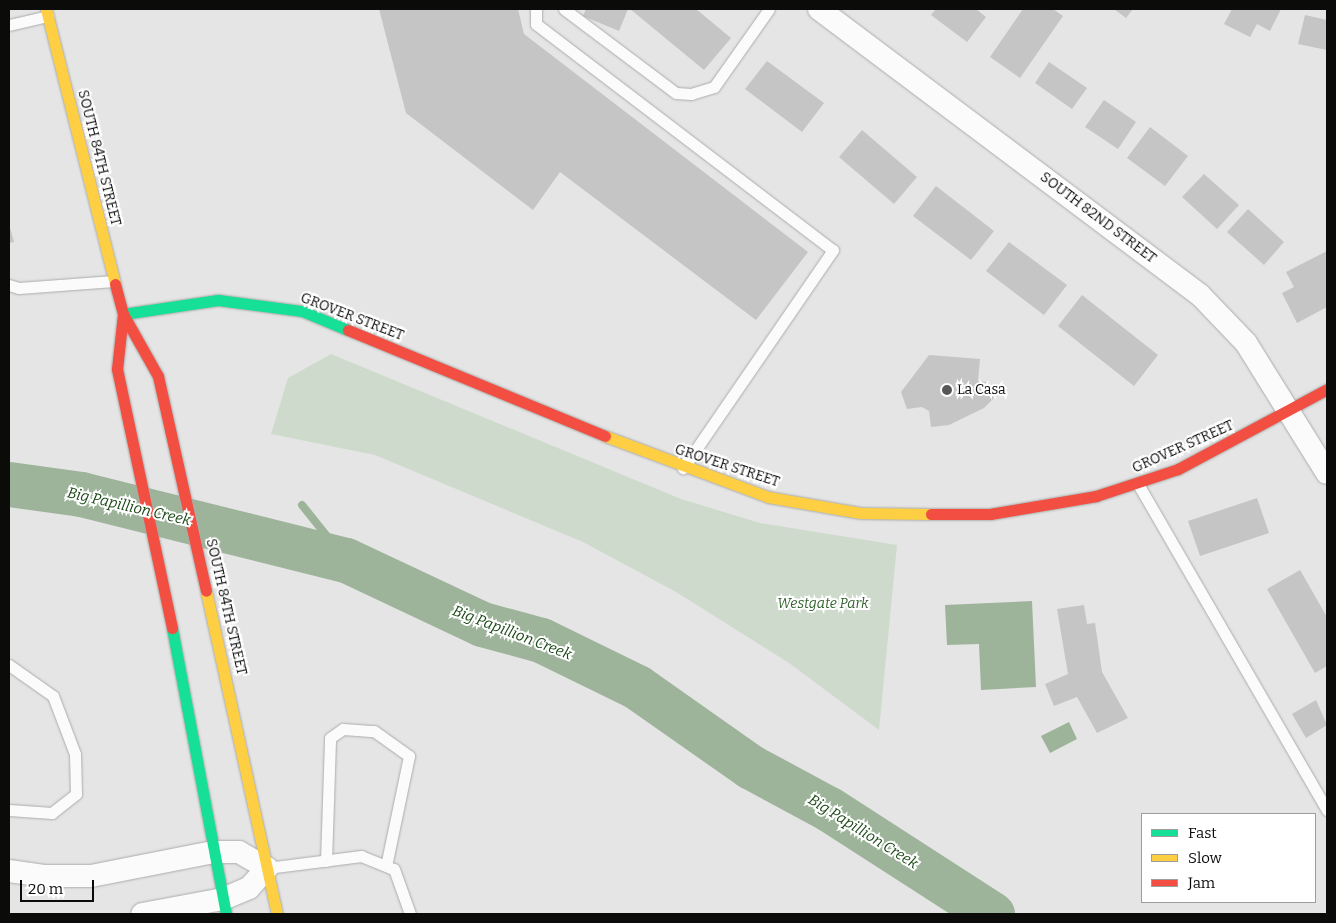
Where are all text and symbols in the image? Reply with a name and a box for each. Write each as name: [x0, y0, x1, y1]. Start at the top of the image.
street label: SOUTH 84TH STREET: [74, 88, 124, 228]
street label: SOUTH 82ND STREET: [1037, 169, 1159, 267]
street label: GROVER STREET: [298, 290, 406, 344]
place label: La Casa: [957, 382, 1006, 398]
marker: La Casa: [941, 384, 953, 396]
street label: GROVER STREET: [1130, 417, 1236, 477]
street label: GROVER STREET: [673, 441, 781, 491]
water label: Big Papillion Creek: [66, 484, 192, 530]
street label: SOUTH 84TH STREET: [202, 537, 250, 677]
park label: Westgate Park: [777, 596, 869, 612]
water label: Big Papillion Creek: [450, 602, 574, 664]
water label: Big Papillion Creek: [805, 791, 921, 873]
legend: [1141, 813, 1316, 903]
text: Fast: [1188, 824, 1217, 842]
text: Slow: [1188, 849, 1222, 867]
scale bar: [22, 870, 96, 902]
text: Jam: [1188, 874, 1215, 892]
text: 20 m: [28, 880, 63, 898]

